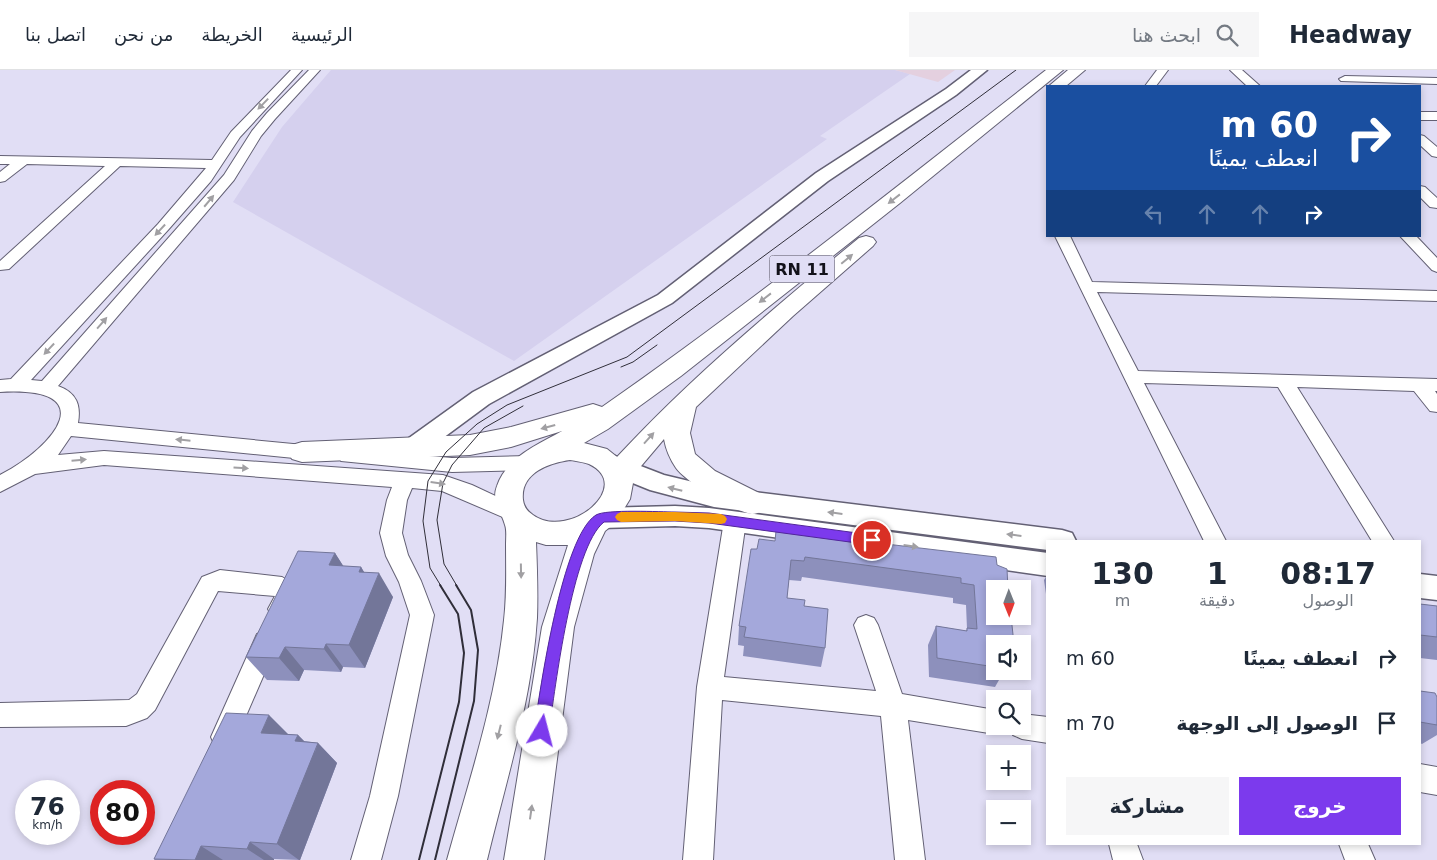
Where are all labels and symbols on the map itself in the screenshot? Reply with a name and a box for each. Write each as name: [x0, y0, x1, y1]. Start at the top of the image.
one-way arrow: [257, 98, 269, 110]
one-way arrow: [888, 193, 901, 204]
one-way arrow: [203, 195, 214, 208]
one-way arrow: [154, 223, 166, 235]
one-way arrow: [840, 253, 853, 264]
road number: RN 11: [770, 255, 834, 282]
one-way arrow: [758, 293, 772, 303]
one-way arrow: [96, 317, 107, 330]
one-way arrow: [43, 343, 55, 355]
one-way arrow: [540, 423, 555, 431]
one-way arrow: [643, 433, 655, 445]
one-way arrow: [175, 436, 191, 444]
one-way arrow: [71, 455, 87, 463]
one-way arrow: [233, 464, 249, 472]
one-way arrow: [430, 479, 446, 487]
one-way arrow: [667, 485, 682, 493]
one-way arrow: [827, 509, 843, 517]
pin: [851, 519, 893, 561]
one-way arrow: [1006, 531, 1022, 539]
one-way arrow: [903, 542, 919, 550]
one-way arrow: [518, 563, 526, 579]
north arrow: [986, 580, 1031, 625]
position arrow: [515, 704, 567, 756]
one-way arrow: [495, 724, 503, 739]
speed limit sign: 80: [90, 780, 155, 845]
one-way arrow: [527, 803, 535, 819]

